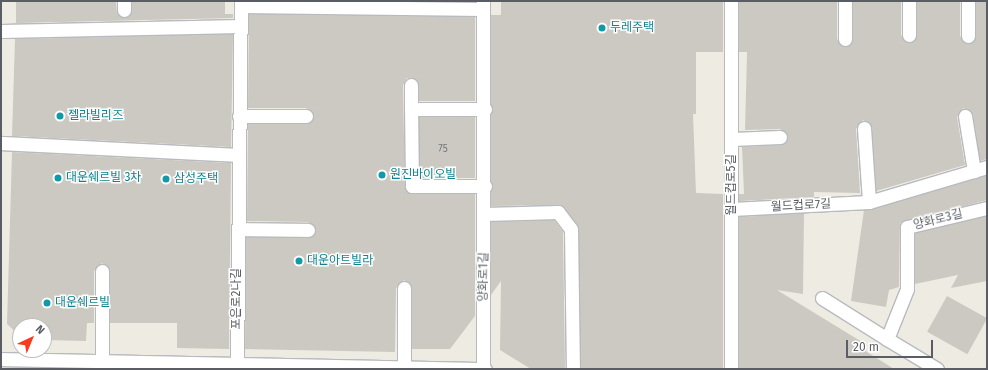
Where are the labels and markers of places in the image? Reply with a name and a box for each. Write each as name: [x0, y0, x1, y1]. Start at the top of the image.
place label: 두레주택: [610, 21, 654, 35]
marker: 두레주택: [597, 23, 607, 33]
place label: 젤라빌리즈: [68, 109, 123, 123]
marker: 젤라빌리즈: [55, 111, 65, 121]
place label: 원진바이오빌: [390, 168, 456, 182]
marker: 원진바이오빌: [377, 170, 387, 180]
place label: 대운쉐르빌 3차: [66, 171, 141, 185]
place label: 삼성주택: [174, 172, 218, 186]
marker: 대운쉐르빌 3차: [53, 173, 63, 183]
marker: 삼성주택: [161, 174, 171, 184]
place label: 대운아트빌라: [307, 254, 373, 268]
marker: 대운아트빌라: [294, 256, 304, 266]
place label: 대운쉐르빌: [55, 296, 110, 310]
marker: 대운쉐르빌: [42, 298, 52, 308]

